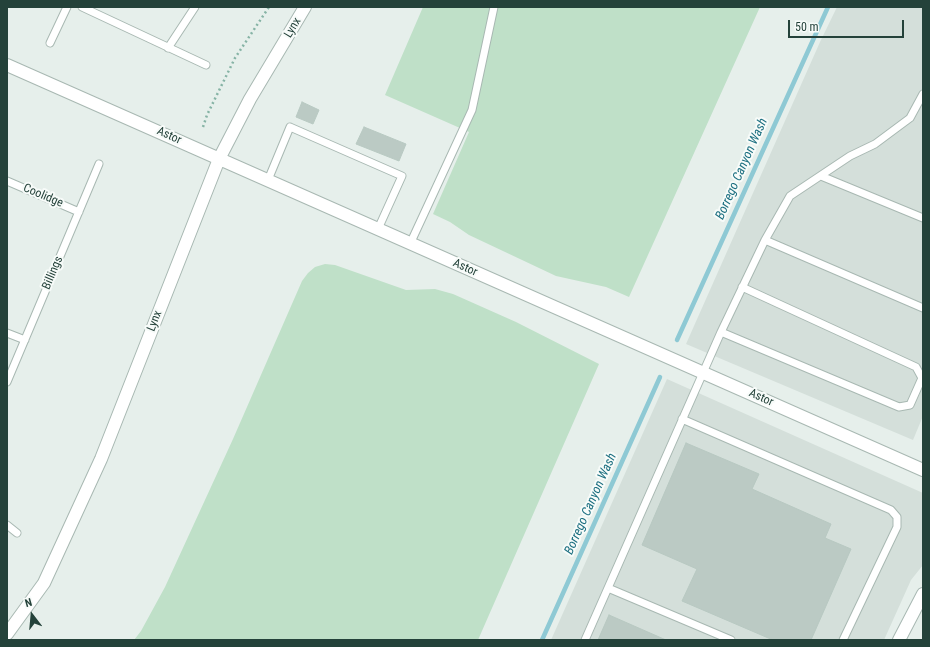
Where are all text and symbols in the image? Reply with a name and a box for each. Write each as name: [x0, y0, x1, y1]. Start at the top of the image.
scale bar: [790, 12, 906, 38]
street label: Lynx: [281, 15, 305, 41]
text: 50 m: [795, 20, 819, 34]
water label: Borrego Canyon Wash: [713, 116, 771, 222]
street label: Astor: [154, 124, 184, 148]
street label: Coolidge: [21, 181, 65, 211]
street label: Billings: [40, 254, 66, 292]
street label: Astor: [450, 256, 480, 280]
street label: Lynx: [145, 309, 165, 333]
street label: Astor: [746, 386, 776, 410]
water label: Borrego Canyon Wash: [562, 451, 620, 557]
north arrow: [12, 595, 52, 635]
text: N: [24, 596, 34, 610]

